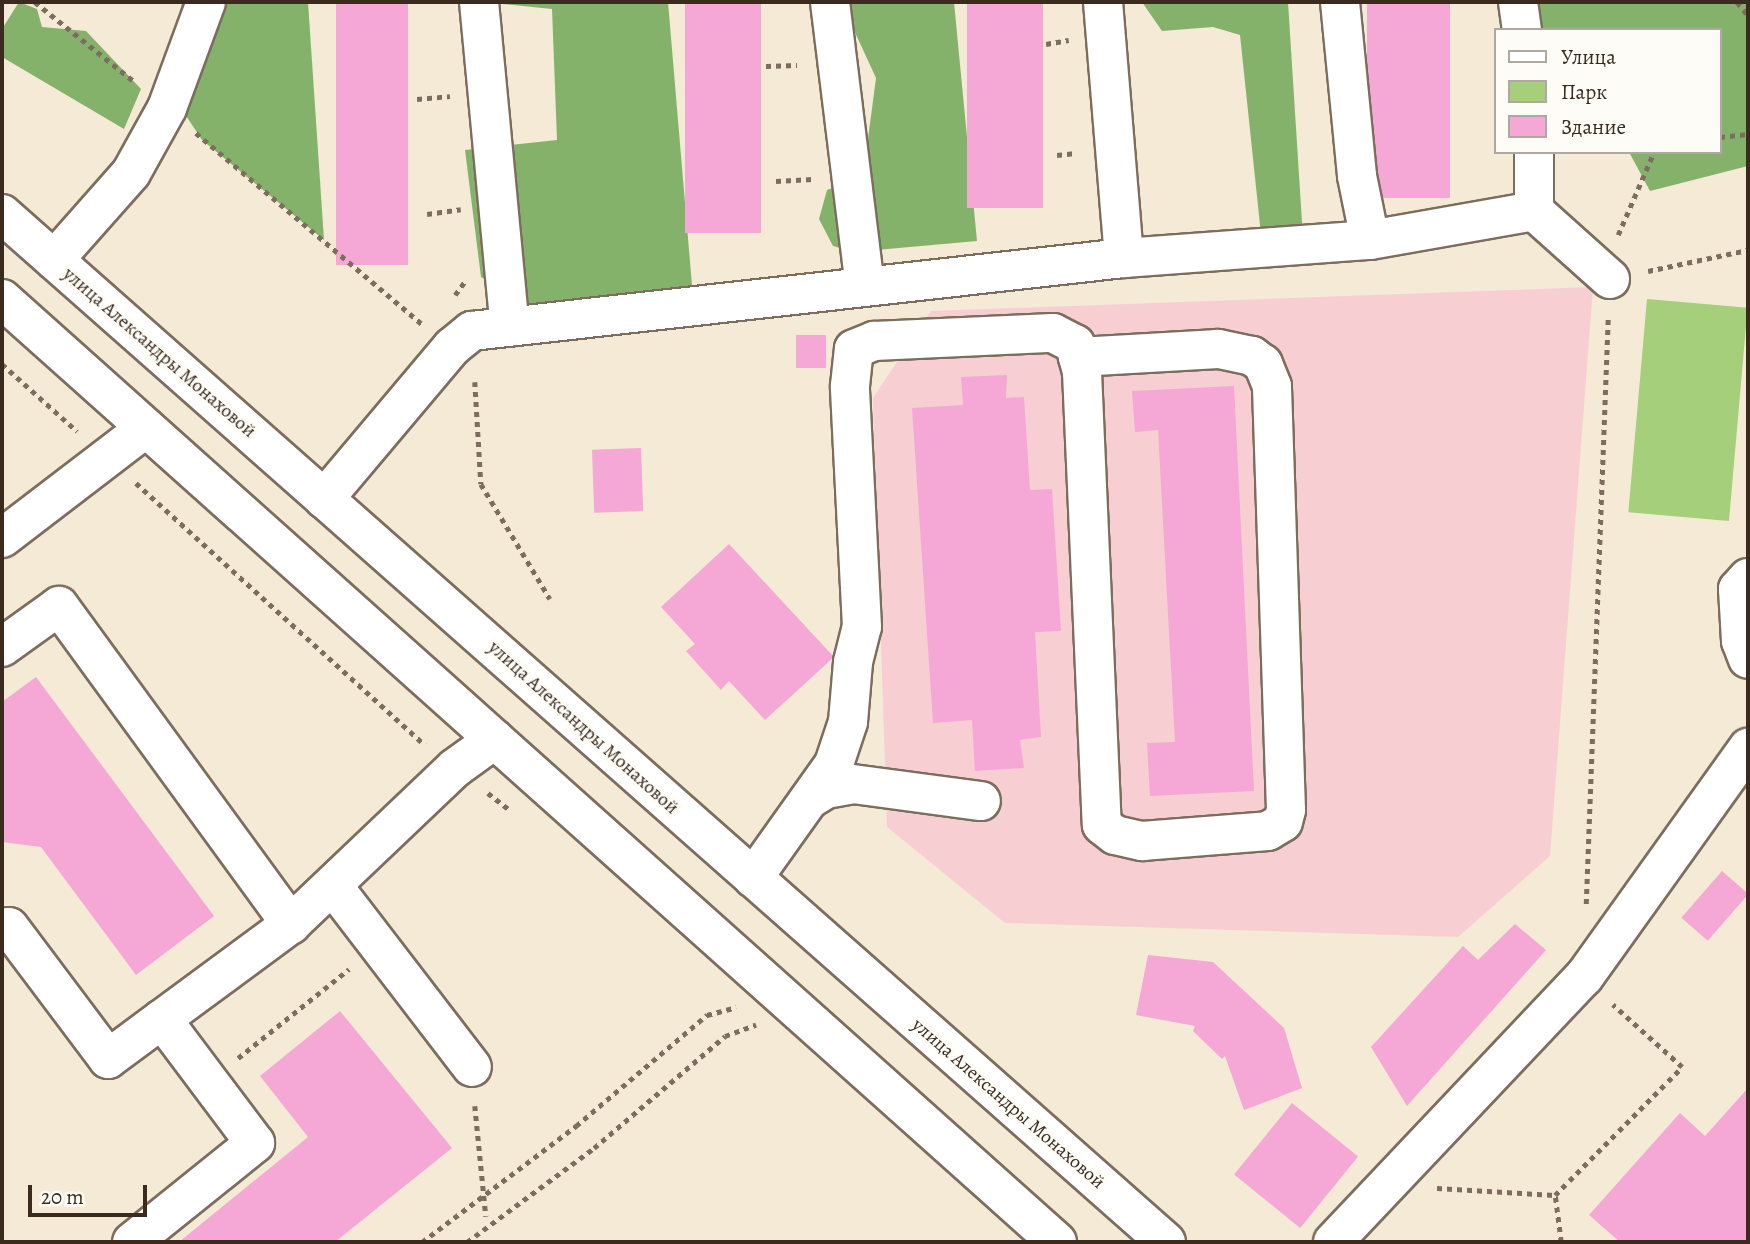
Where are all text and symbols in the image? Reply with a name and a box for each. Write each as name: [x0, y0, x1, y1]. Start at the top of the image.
legend: [1494, 28, 1722, 154]
text: Улица: [1561, 43, 1616, 71]
text: Парк: [1561, 78, 1607, 106]
text: Здание: [1561, 113, 1626, 141]
street label: улица Александры Монаховой: [58, 263, 260, 443]
street label: улица Александры Монаховой: [483, 637, 683, 819]
street label: улица Александры Монаховой: [907, 1014, 1109, 1194]
scale bar: [32, 1170, 150, 1214]
text: 20 m: [41, 1183, 84, 1211]

